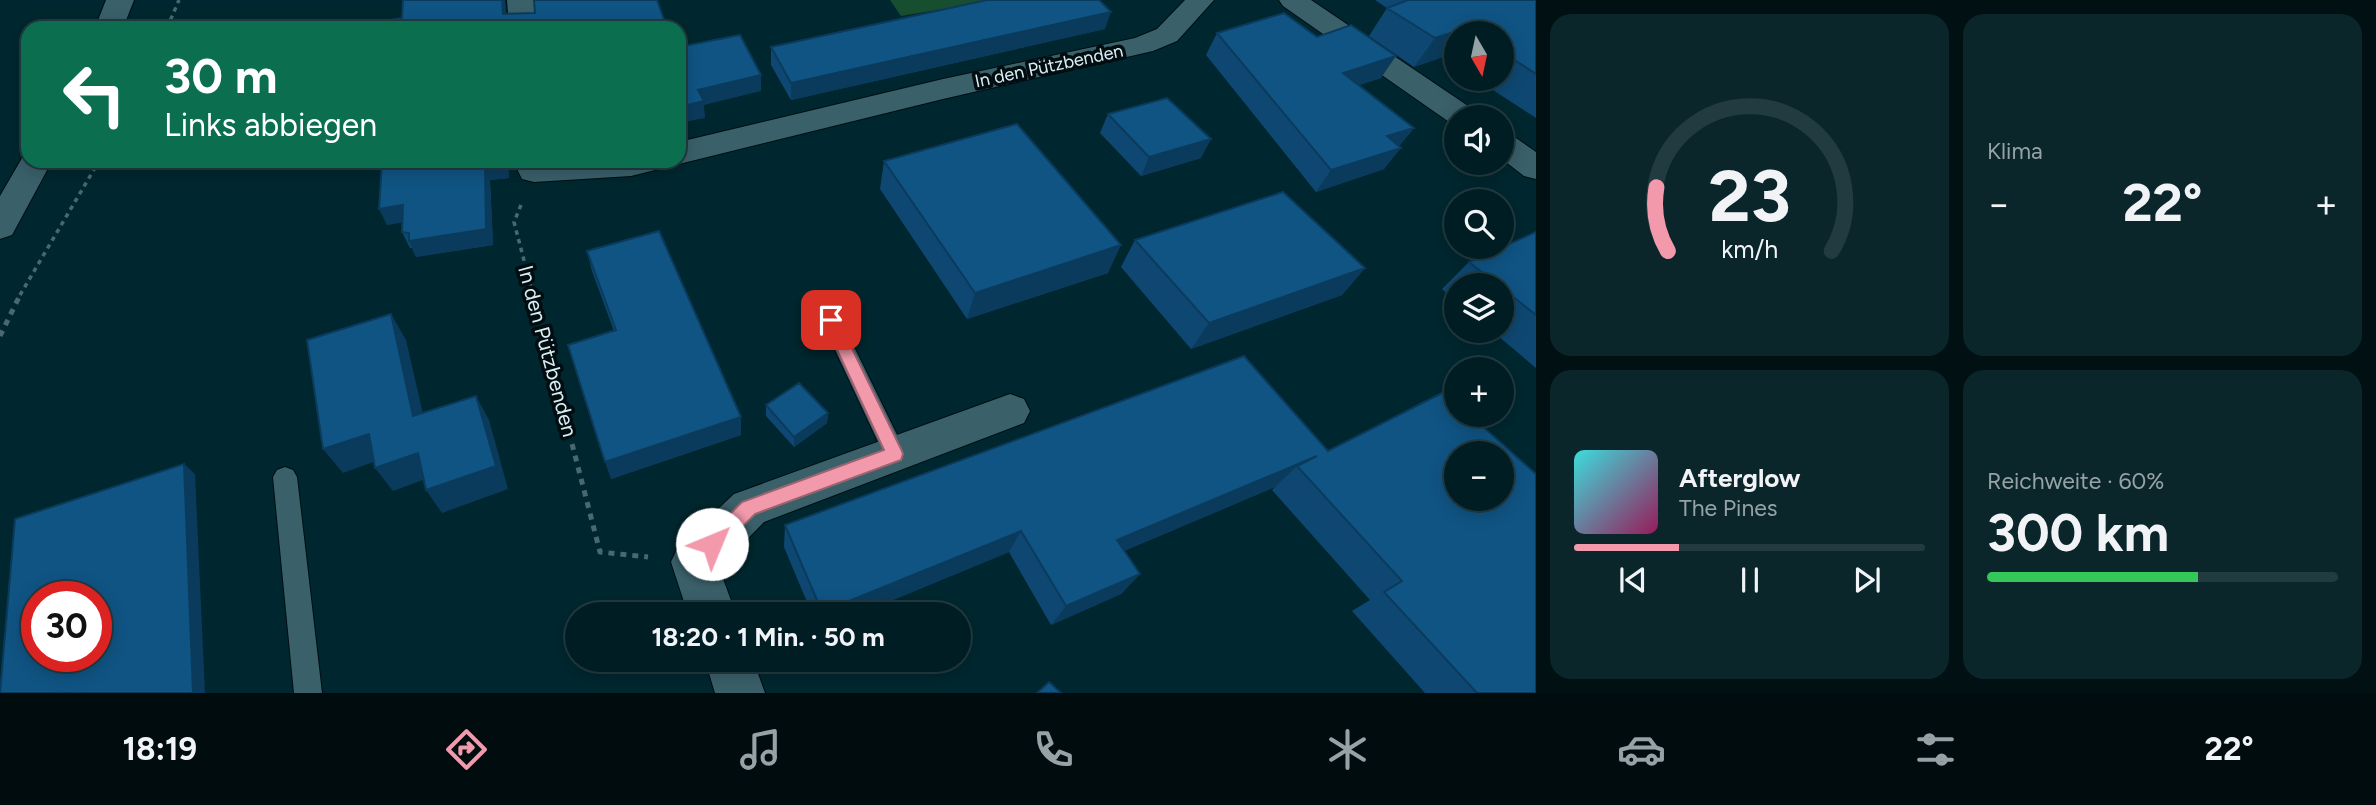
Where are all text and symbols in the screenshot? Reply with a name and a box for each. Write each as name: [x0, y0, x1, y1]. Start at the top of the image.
north arrow: [1444, 21, 1514, 91]
map controls: [1444, 21, 1514, 511]
street label: In den Pützbenden: [973, 40, 1125, 92]
text: 30 m: [164, 46, 277, 105]
icon: left: [49, 49, 140, 140]
button: sound: [1444, 105, 1514, 175]
text: Links abbiegen: [164, 106, 377, 144]
text: Klima: [1987, 137, 2043, 165]
text: 23: [1708, 152, 1791, 239]
text: 22°: [2123, 172, 2202, 234]
text: −: [1987, 181, 2011, 227]
text: +: [2314, 181, 2338, 227]
button: search: [1444, 189, 1514, 259]
text: km/h: [1721, 234, 1778, 264]
street label: In den Pützbenden: [513, 263, 583, 439]
button: layers: [1444, 273, 1514, 343]
pin: [801, 290, 861, 350]
icon: arrive: [812, 301, 850, 339]
button: +: [1444, 357, 1514, 427]
button: −: [1444, 441, 1514, 511]
text: Afterglow: [1679, 462, 1801, 494]
text: Reichweite · 60%: [1987, 467, 2164, 495]
text: The Pines: [1679, 494, 1778, 522]
text: 300 km: [1987, 502, 2169, 564]
position arrow: [675, 507, 749, 581]
icon: previous: [1614, 561, 1652, 599]
icon: pause: [1731, 561, 1769, 599]
icon: next: [1848, 561, 1886, 599]
speed limit sign: 30: [21, 581, 112, 672]
text: 18:20 · 1 Min. · 50 m: [651, 621, 885, 653]
icon: directions: [442, 725, 491, 774]
icon: music: [736, 725, 785, 774]
icon: phone: [1029, 725, 1078, 774]
icon: climate: [1323, 725, 1372, 774]
icon: car: [1617, 725, 1666, 774]
icon: filters: [1911, 725, 1960, 774]
text: 18:19: [122, 730, 197, 768]
text: 22°: [2204, 730, 2254, 768]

